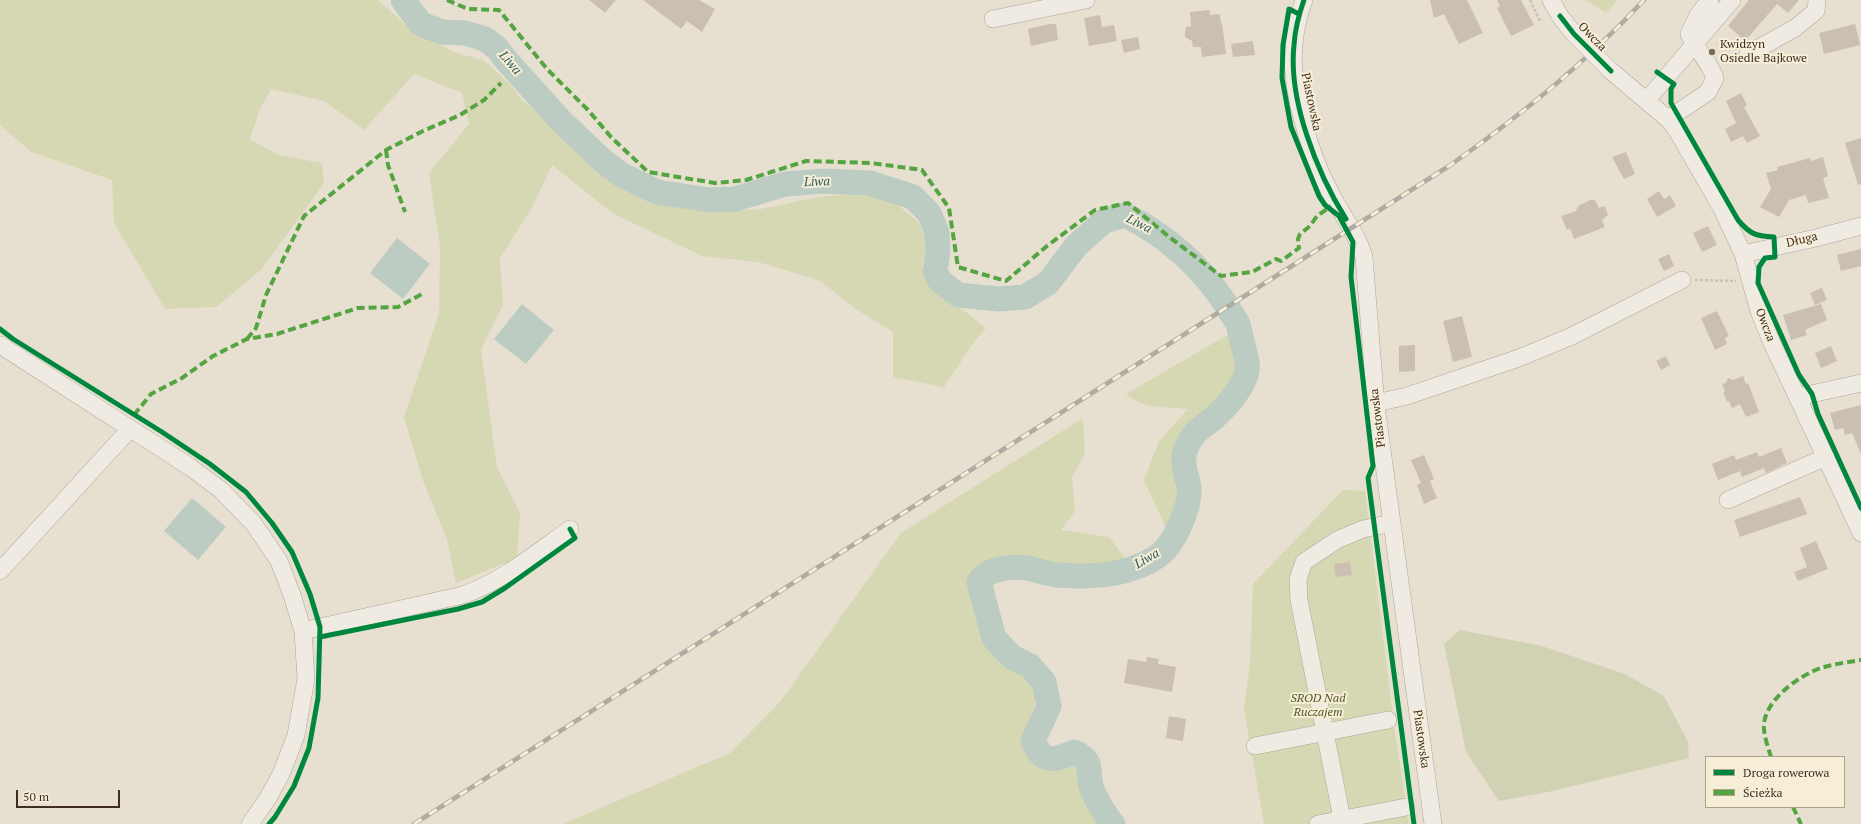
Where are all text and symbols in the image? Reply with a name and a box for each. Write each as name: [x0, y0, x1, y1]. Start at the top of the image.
street label: Owcza: [1575, 19, 1609, 55]
place label: Kwidzyn Osiedle Bajkowe: [1720, 38, 1807, 66]
marker: Kwidzyn Osiedle Bajkowe: [1707, 47, 1717, 57]
water label: Liwa: [495, 48, 525, 78]
street label: Piastowska: [1298, 72, 1324, 132]
water label: Liwa: [804, 174, 830, 190]
water label: Liwa: [1124, 211, 1154, 237]
street label: Długa: [1785, 229, 1819, 251]
street label: Owcza: [1752, 306, 1778, 344]
street label: Piastowska: [1367, 388, 1389, 448]
water label: Liwa: [1132, 546, 1162, 572]
park label: SROD Nad Ruczajem: [1290, 692, 1346, 720]
street label: Piastowska: [1410, 709, 1432, 769]
legend: [1705, 756, 1845, 808]
text: Droga rowerowa: [1743, 765, 1830, 780]
scale bar: [18, 782, 122, 808]
text: Ścieżka: [1743, 785, 1783, 800]
text: 50 m: [23, 789, 49, 804]

